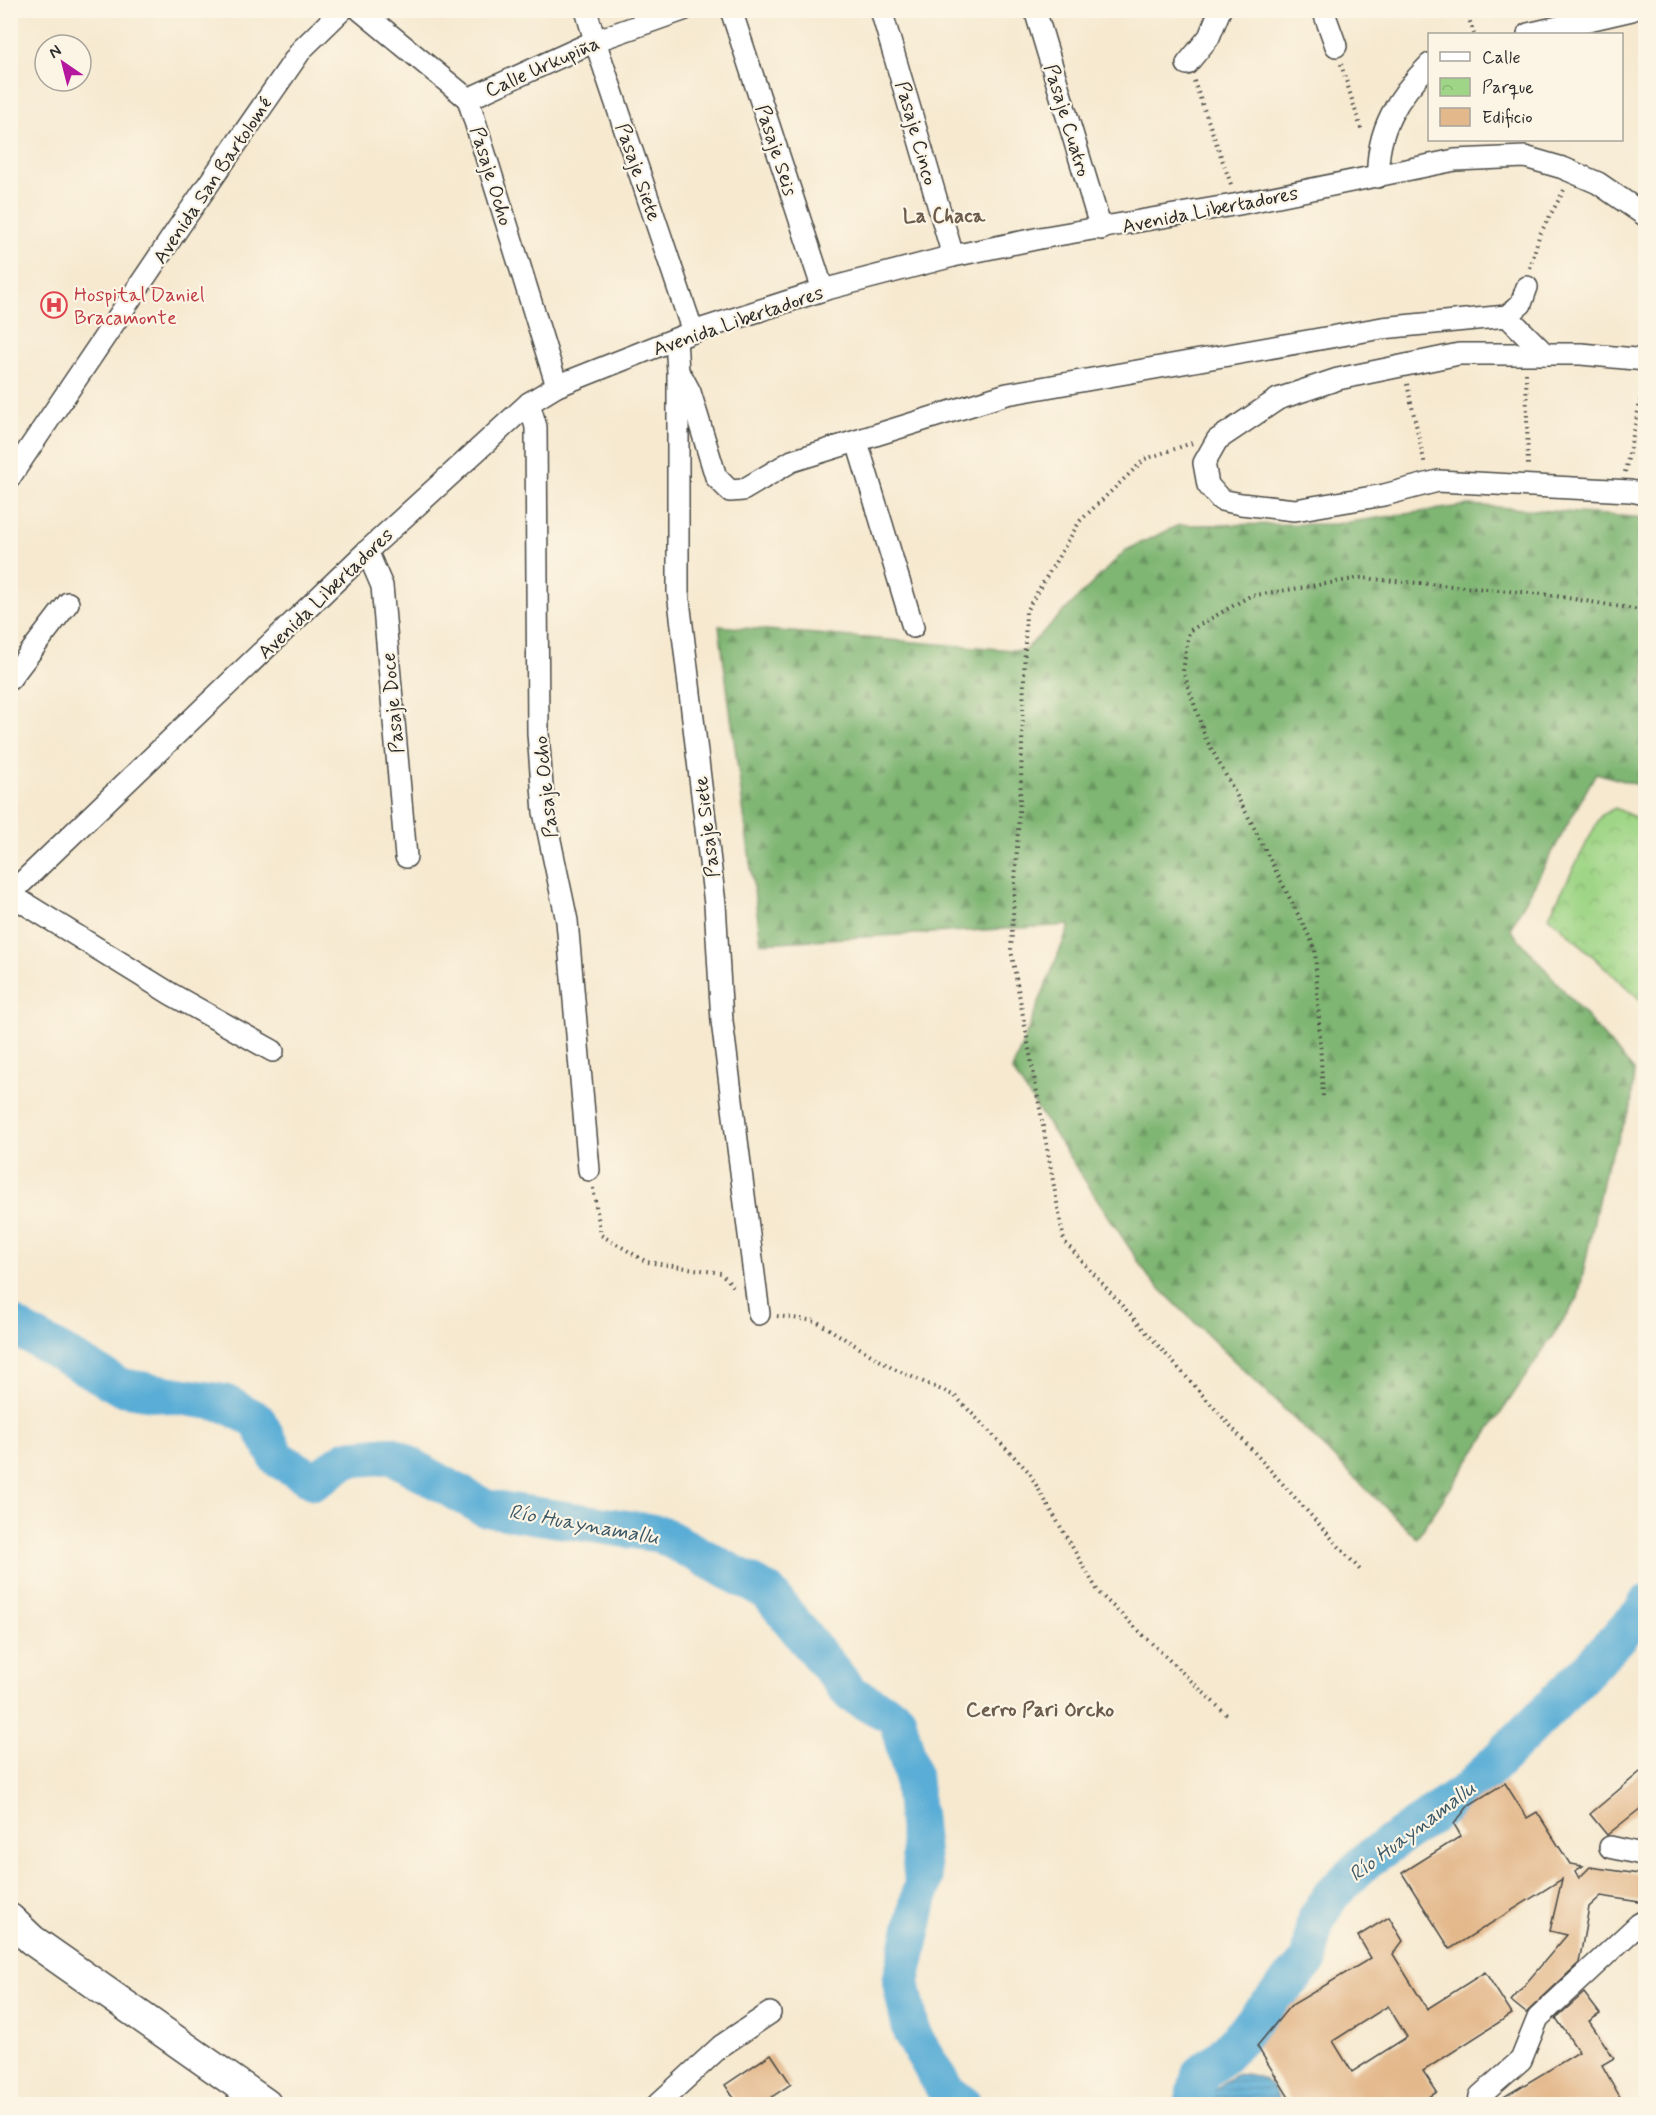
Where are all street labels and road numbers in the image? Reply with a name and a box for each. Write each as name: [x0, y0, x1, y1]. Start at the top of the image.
street label: Calle Urkupiña: [481, 30, 604, 105]
street label: Pasaje Cuatro: [1037, 61, 1097, 180]
street label: Pasaje Cinco: [888, 78, 943, 188]
street label: Avenida San Bartolomé: [147, 92, 279, 270]
street label: Pasaje Seis: [748, 101, 803, 200]
street label: Pasaje Siete: [608, 120, 667, 225]
street label: Pasaje Ocho: [463, 124, 518, 229]
street label: Avenida Libertadores: [1120, 180, 1301, 241]
street label: Avenida Libertadores: [650, 280, 827, 363]
street label: Avenida Libertadores: [252, 522, 400, 666]
street label: Pasaje Doce: [376, 651, 411, 754]
street label: Pasaje Ocho: [528, 735, 565, 839]
street label: Pasaje Siete: [688, 775, 727, 879]

